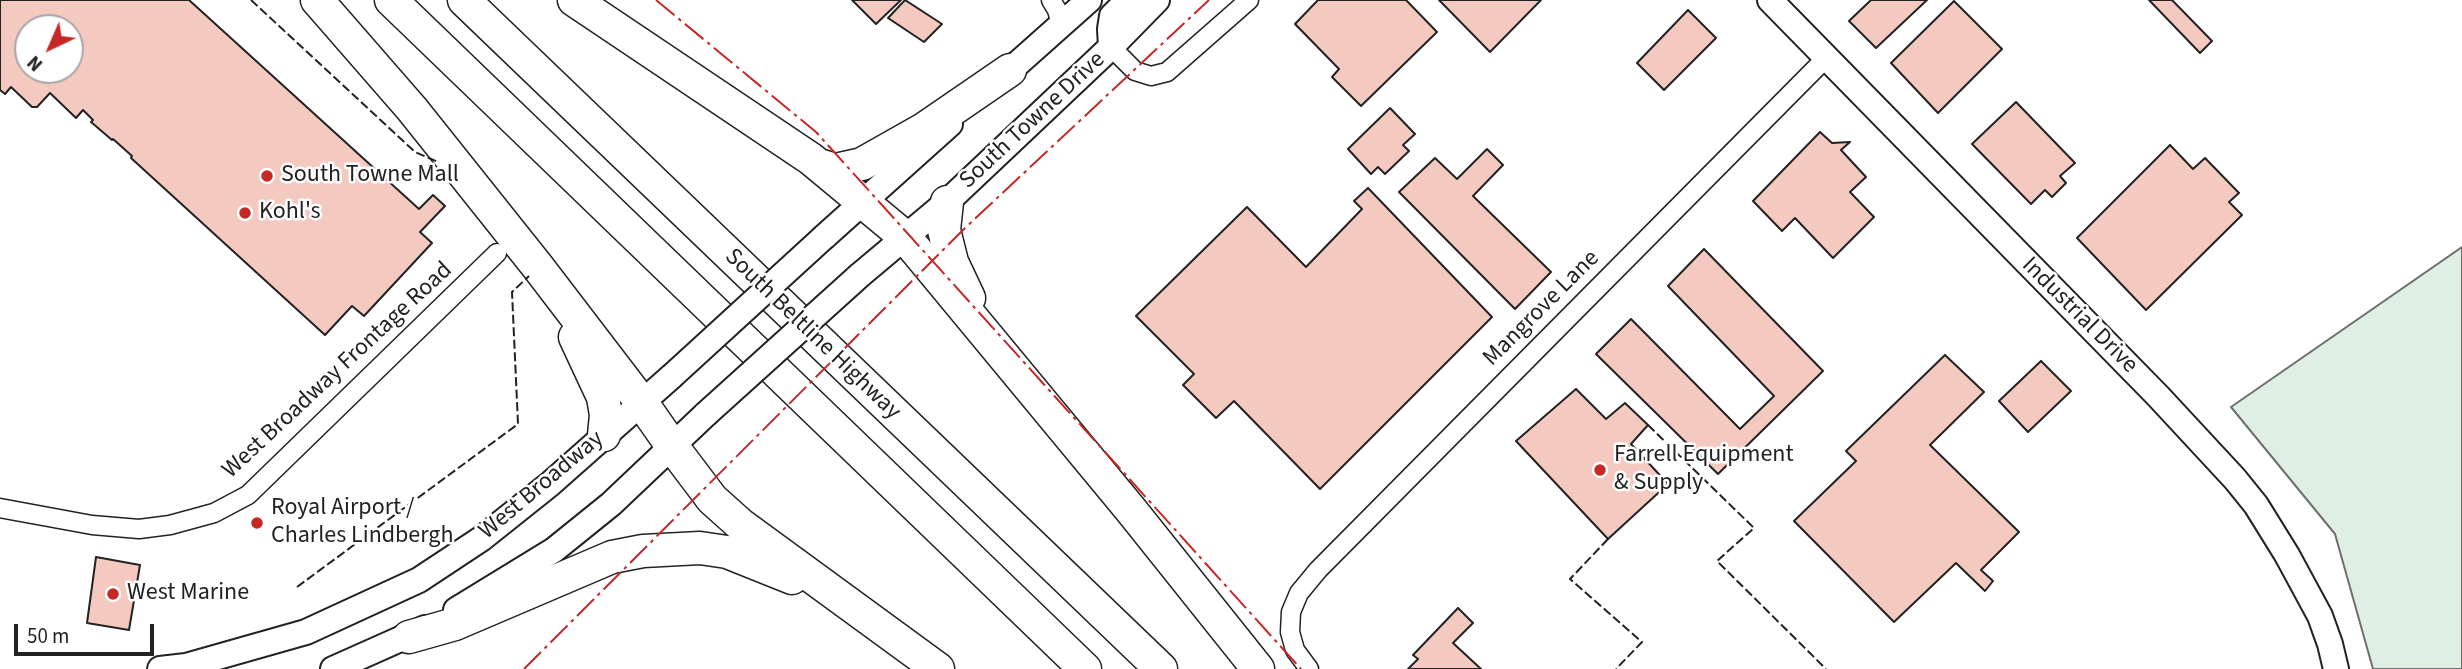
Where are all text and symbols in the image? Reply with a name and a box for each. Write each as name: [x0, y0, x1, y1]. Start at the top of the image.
north arrow: [14, 14, 84, 84]
street label: South Towne Drive: [954, 46, 1112, 196]
text: N: [22, 49, 49, 77]
place label: South Towne Mall: [281, 162, 459, 190]
marker: South Towne Mall: [259, 168, 275, 184]
place label: Kohl's: [259, 199, 320, 227]
marker: Kohl's: [237, 205, 253, 221]
street label: South Beltline Highway: [718, 243, 906, 427]
street label: Mangrove Lane: [1478, 245, 1606, 373]
street label: Industrial Drive: [2015, 252, 2143, 380]
street label: West Broadway Frontage Road: [217, 257, 459, 485]
street label: West Broadway: [474, 426, 610, 546]
place label: Farrell Equipment & Supply: [1614, 442, 1794, 498]
marker: Farrell Equipment & Supply: [1592, 462, 1608, 478]
place label: Royal Airport / Charles Lindbergh: [271, 495, 453, 551]
marker: Royal Airport / Charles Lindbergh: [249, 515, 265, 531]
place label: West Marine: [127, 580, 249, 608]
marker: West Marine: [105, 586, 121, 602]
scale bar: [18, 610, 158, 654]
text: 50 m: [27, 621, 69, 651]

